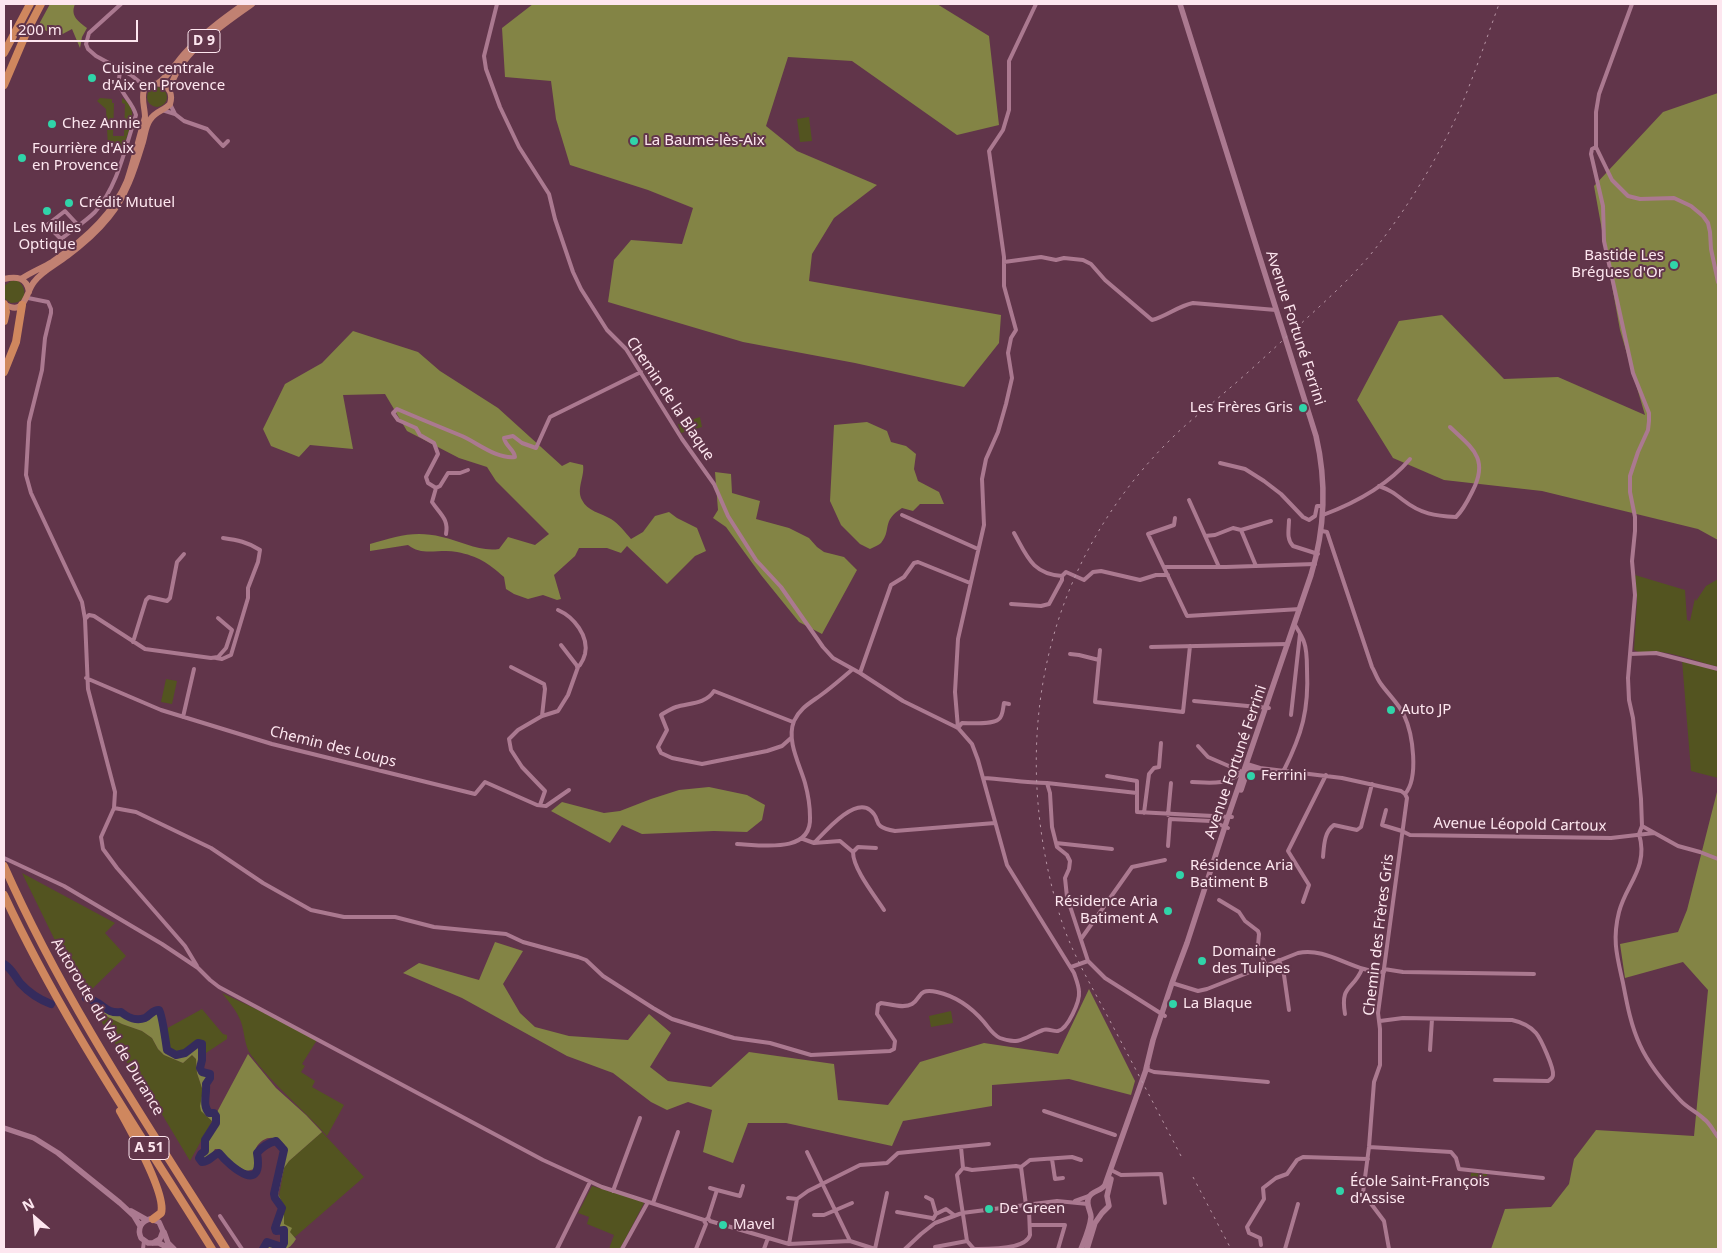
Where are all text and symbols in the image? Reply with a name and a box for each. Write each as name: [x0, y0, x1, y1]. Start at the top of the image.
scale bar: [12, 10, 140, 42]
text: 200 m: [18, 19, 62, 39]
road number: D 9: [188, 29, 220, 52]
place label: Cuisine centrale d'Aix en Provence: [102, 60, 225, 95]
marker: Cuisine centrale d'Aix en Provence: [86, 72, 98, 84]
place label: Chez Annie: [62, 115, 140, 133]
marker: Chez Annie: [46, 118, 58, 130]
place label: La Baume-lès-Aix: [644, 132, 765, 150]
marker: La Baume-lès-Aix: [628, 135, 640, 147]
place label: Fourrière d'Aix en Provence: [32, 140, 134, 175]
marker: Fourrière d'Aix en Provence: [16, 152, 28, 164]
place label: Crédit Mutuel: [79, 194, 175, 212]
marker: Crédit Mutuel: [63, 197, 75, 209]
marker: Les Milles Optique: [41, 205, 53, 217]
place label: Les Milles Optique: [13, 219, 81, 254]
place label: Bastide Les Brégues d'Or: [1571, 247, 1664, 282]
street label: Avenue Fortuné Ferrini: [1261, 248, 1329, 408]
marker: Bastide Les Brégues d'Or: [1668, 259, 1680, 271]
street label: Chemin de la Blaque: [622, 334, 718, 464]
place label: Les Frères Gris: [1190, 399, 1293, 417]
marker: Les Frères Gris: [1297, 402, 1309, 414]
street label: Avenue Fortuné Ferrini: [1201, 683, 1271, 841]
place label: Auto JP: [1401, 701, 1451, 719]
marker: Auto JP: [1385, 704, 1397, 716]
street label: Chemin des Loups: [268, 723, 398, 771]
place label: Ferrini: [1261, 767, 1307, 785]
marker: Ferrini: [1245, 770, 1257, 782]
street label: Avenue Léopold Cartoux: [1433, 814, 1607, 836]
street label: Chemin des Frères Gris: [1360, 853, 1398, 1017]
place label: Résidence Aria Batiment B: [1190, 857, 1293, 892]
marker: Résidence Aria Batiment B: [1174, 869, 1186, 881]
place label: Résidence Aria Batiment A: [1055, 893, 1158, 928]
marker: Résidence Aria Batiment A: [1162, 905, 1174, 917]
street label: Autoroute du Val de Durance: [47, 935, 167, 1119]
place label: Domaine des Tulipes: [1212, 943, 1290, 978]
marker: Domaine des Tulipes: [1196, 955, 1208, 967]
place label: La Blaque: [1183, 995, 1252, 1013]
marker: La Blaque: [1167, 998, 1179, 1010]
road number: A 51: [129, 1136, 169, 1160]
place label: École Saint-François d'Assise: [1350, 1173, 1490, 1208]
marker: École Saint-François d'Assise: [1334, 1185, 1346, 1197]
north arrow: [10, 1193, 60, 1243]
text: N: [19, 1193, 37, 1215]
place label: De Green: [999, 1200, 1065, 1218]
marker: De Green: [983, 1203, 995, 1215]
place label: Mavel: [733, 1216, 775, 1234]
marker: Mavel: [717, 1219, 729, 1231]

